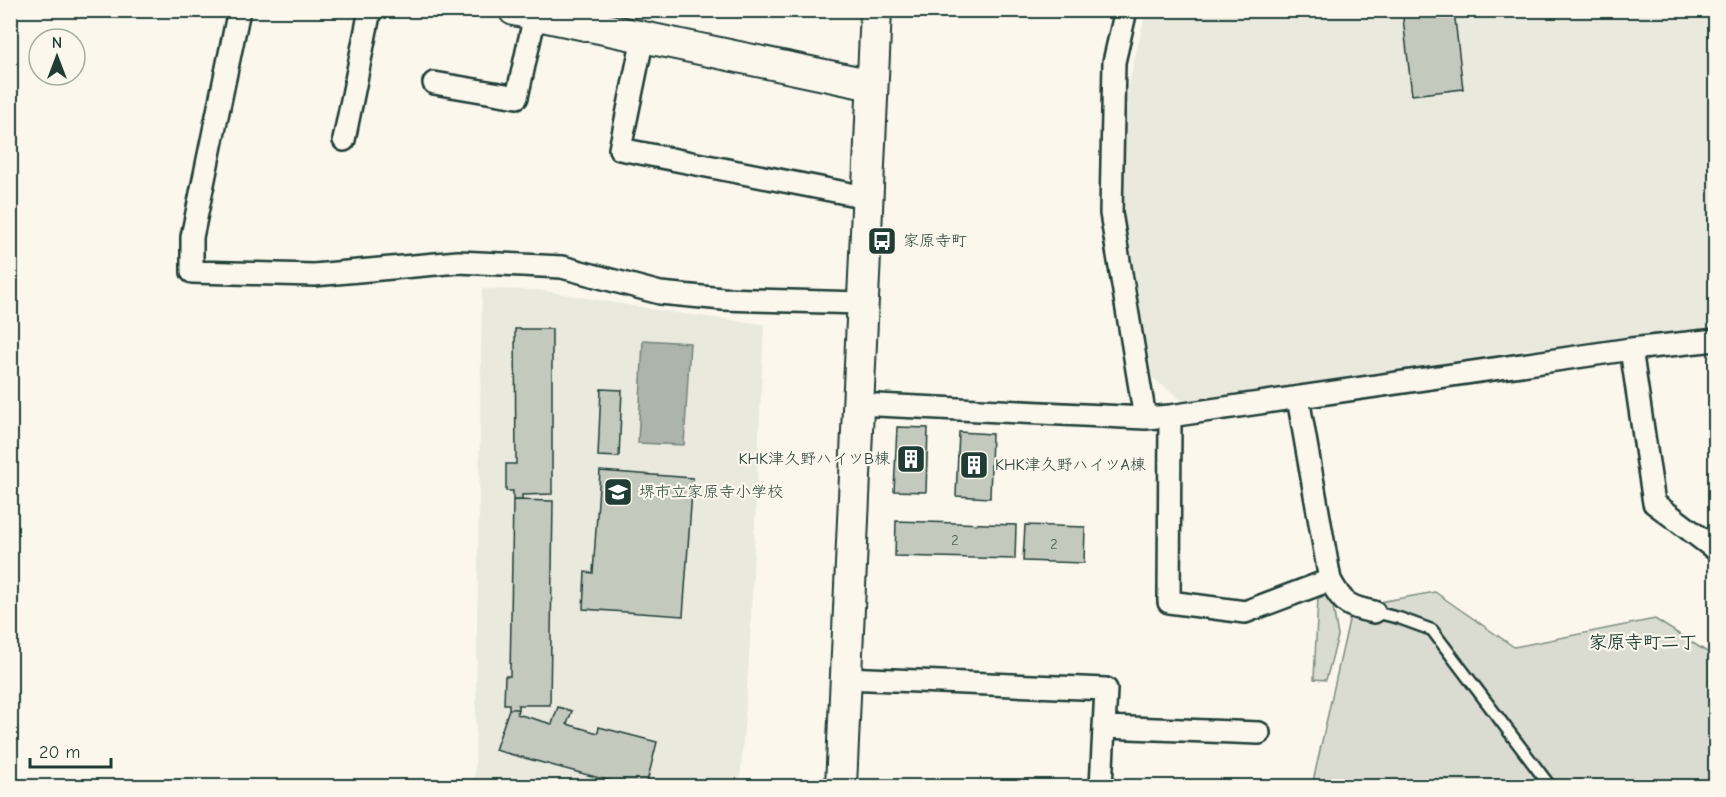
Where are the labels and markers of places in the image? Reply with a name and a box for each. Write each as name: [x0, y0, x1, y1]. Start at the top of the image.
bus stop icon: 家原寺町: [866, 225, 898, 257]
place label: 家原寺町: [903, 232, 967, 250]
building icon: KHK津久野ハイツB棟: [895, 443, 927, 475]
building icon: KHK津久野ハイツA棟: [958, 449, 990, 481]
place label: KHK津久野ハイツB棟: [739, 450, 890, 468]
place label: KHK津久野ハイツA棟: [995, 456, 1146, 474]
school or university icon: 堺市立家原寺小学校: [602, 476, 634, 508]
place label: 堺市立家原寺小学校: [639, 483, 783, 501]

